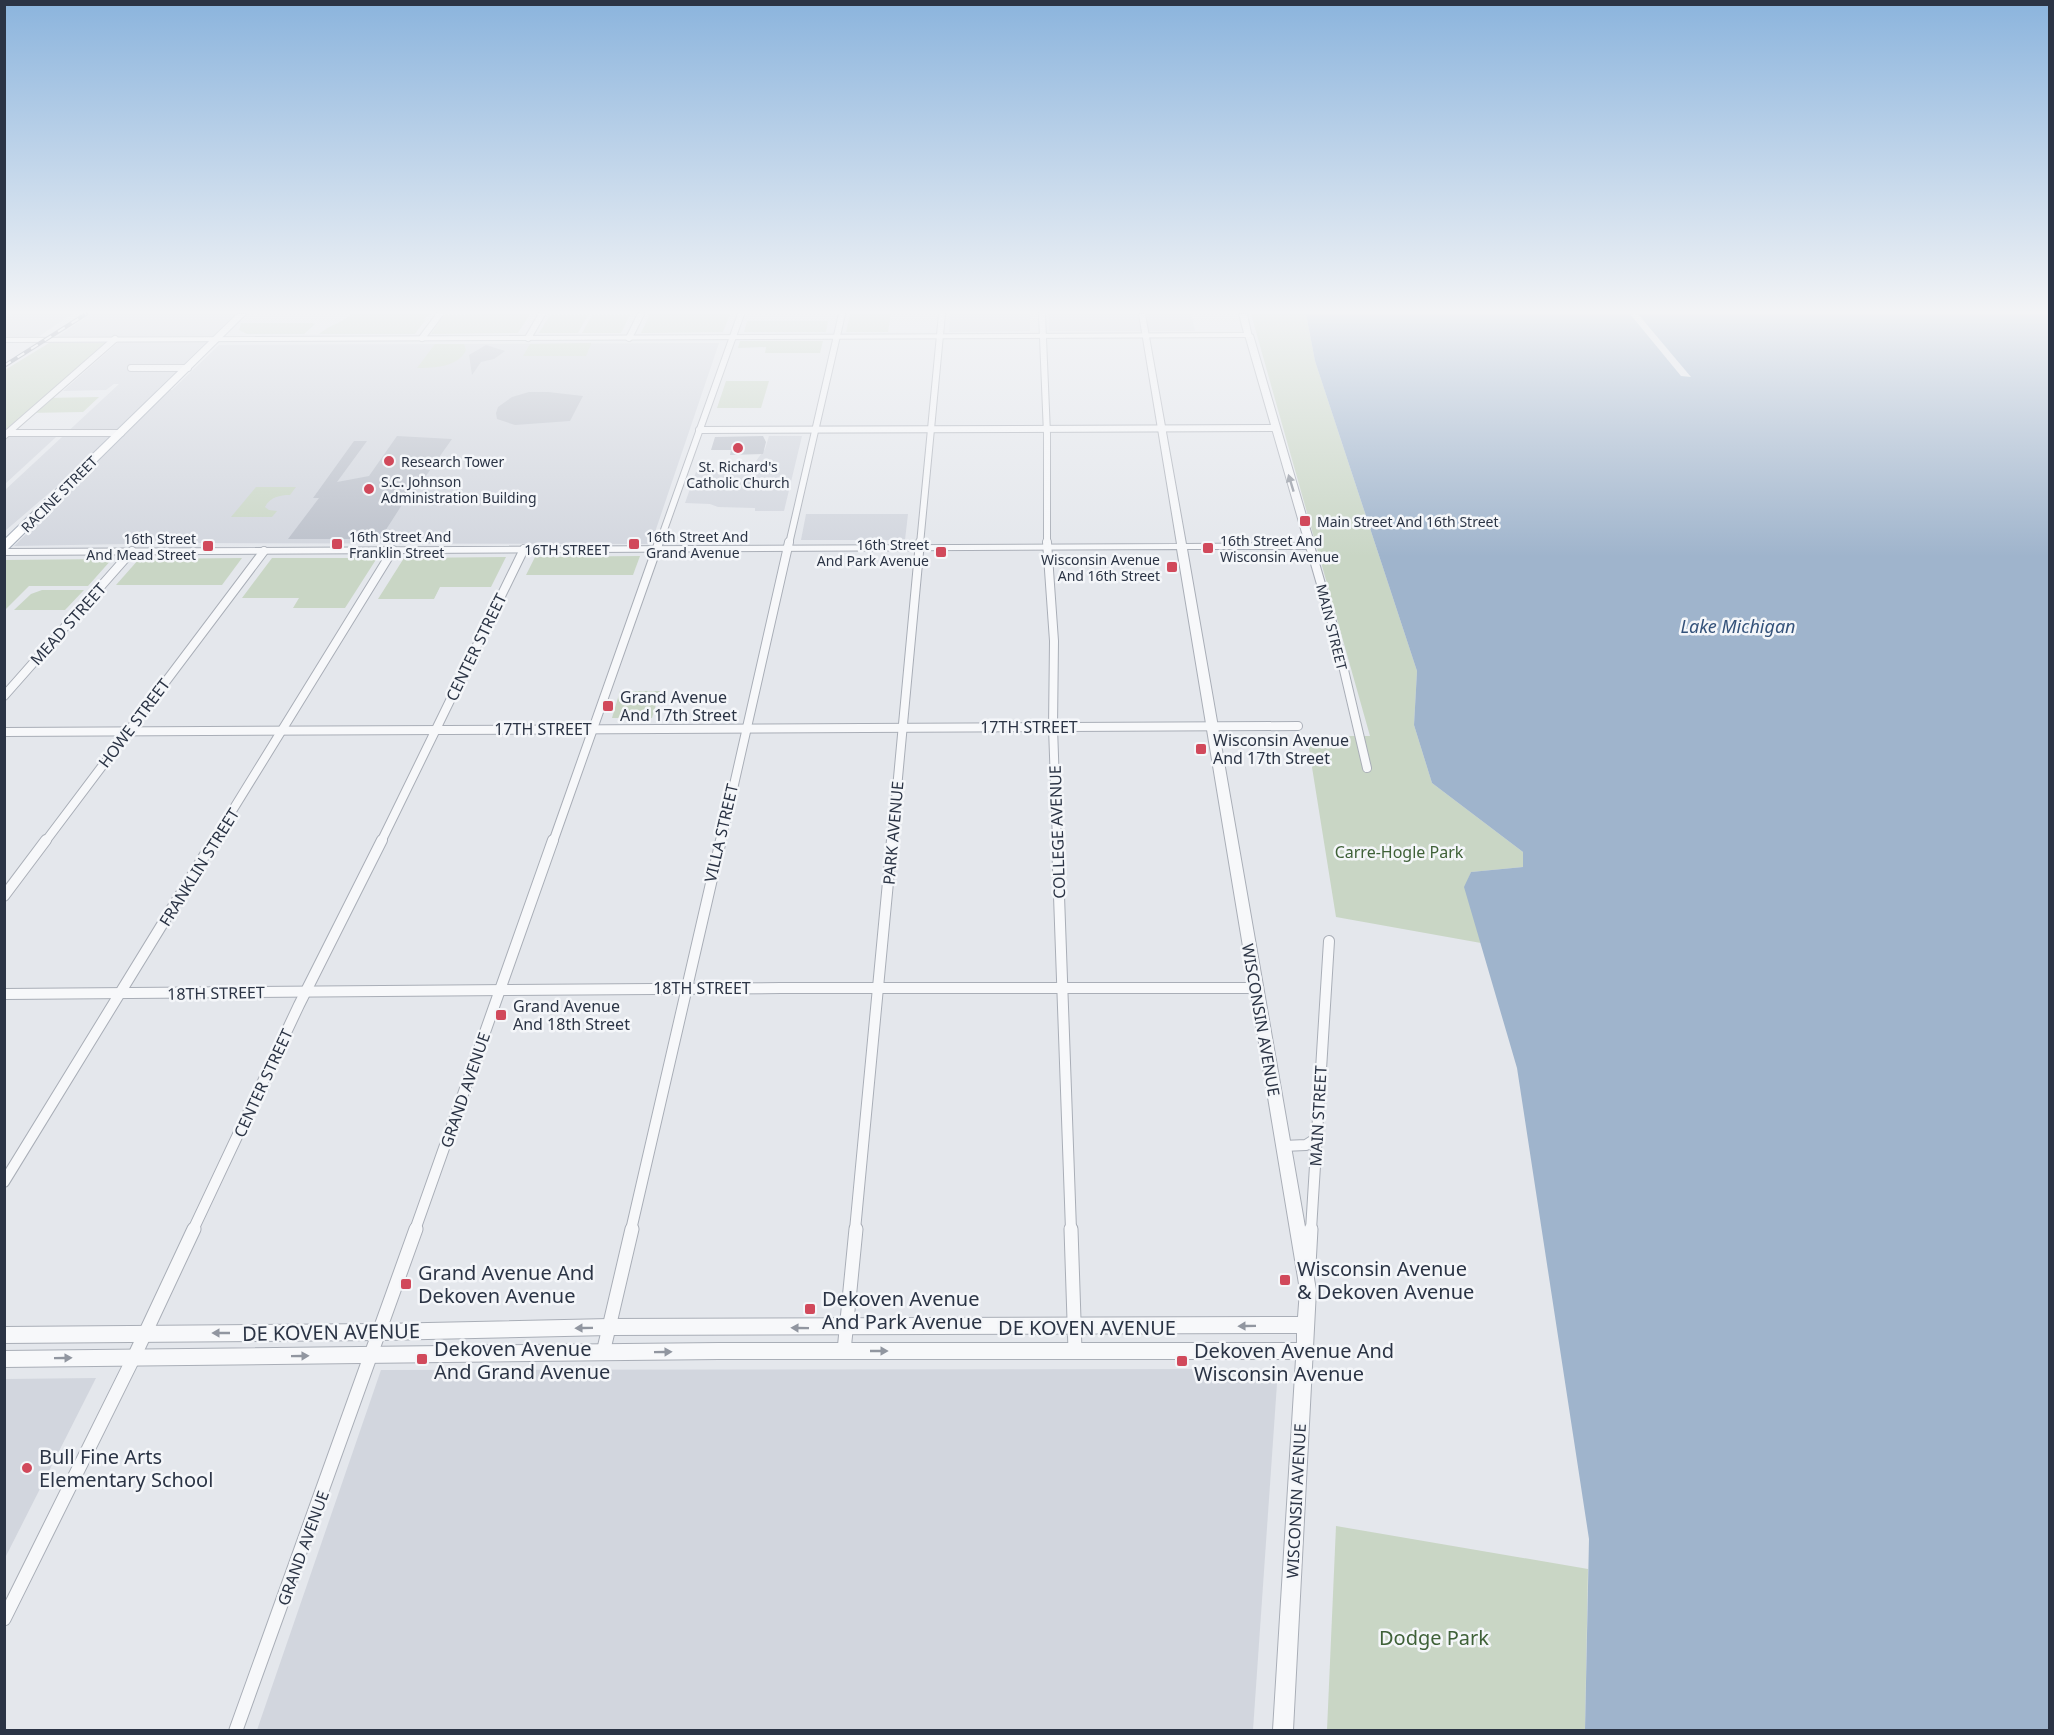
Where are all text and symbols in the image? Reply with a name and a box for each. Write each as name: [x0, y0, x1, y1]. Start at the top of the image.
marker: St. Richard's Catholic Church: [731, 441, 745, 455]
street label: RACINE STREET: [17, 452, 101, 536]
place label: Research Tower: [401, 452, 504, 471]
marker: Research Tower: [382, 454, 396, 468]
place label: St. Richard's Catholic Church: [686, 457, 790, 492]
place label: S.C. Johnson Administration Building: [381, 472, 537, 507]
one-way arrow: [1286, 474, 1295, 492]
marker: S.C. Johnson Administration Building: [362, 482, 376, 496]
place label: Main Street And 16th Street: [1317, 512, 1498, 531]
marker: Main Street And 16th Street: [1298, 514, 1312, 528]
place label: 16th Street And Franklin Street: [349, 527, 451, 562]
place label: 16th Street And Grand Avenue: [646, 527, 748, 562]
place label: 16th Street And Mead Street: [86, 529, 196, 564]
place label: 16th Street And Wisconsin Avenue: [1220, 531, 1339, 566]
place label: 16th Street And Park Avenue: [817, 535, 929, 570]
marker: 16th Street And Franklin Street: [330, 537, 344, 551]
marker: 16th Street And Grand Avenue: [627, 537, 641, 551]
marker: 16th Street And Mead Street: [201, 539, 215, 553]
street label: 16TH STREET: [524, 540, 610, 559]
marker: 16th Street And Wisconsin Avenue: [1201, 541, 1215, 555]
marker: 16th Street And Park Avenue: [934, 545, 948, 559]
place label: Wisconsin Avenue And 16th Street: [1041, 550, 1160, 585]
marker: Wisconsin Avenue And 16th Street: [1165, 560, 1179, 574]
street label: MEAD STREET: [25, 578, 111, 670]
street label: MAIN STREET: [1312, 582, 1352, 672]
street label: CENTER STREET: [440, 589, 512, 705]
water label: Lake Michigan: [1680, 614, 1796, 638]
street label: HOWE STREET: [93, 674, 175, 772]
place label: Grand Avenue And 17th Street: [620, 686, 737, 726]
marker: Grand Avenue And 17th Street: [601, 699, 615, 713]
street label: 17TH STREET: [980, 716, 1078, 738]
street label: 17TH STREET: [494, 718, 592, 740]
place label: Wisconsin Avenue And 17th Street: [1213, 729, 1349, 769]
marker: Wisconsin Avenue And 17th Street: [1194, 742, 1208, 756]
street label: COLLEGE AVENUE: [1044, 765, 1070, 899]
street label: PARK AVENUE: [878, 780, 908, 886]
street label: VILLA STREET: [699, 781, 743, 884]
street label: FRANKLIN STREET: [154, 804, 244, 930]
park label: Carre-Hogle Park: [1335, 841, 1464, 863]
street label: WISCONSIN AVENUE: [1237, 942, 1285, 1098]
street label: 18TH STREET: [653, 977, 751, 999]
street label: 18TH STREET: [167, 981, 265, 1005]
place label: Grand Avenue And 18th Street: [513, 995, 630, 1035]
marker: Grand Avenue And 18th Street: [494, 1008, 508, 1022]
street label: CENTER STREET: [228, 1025, 298, 1141]
street label: GRAND AVENUE: [435, 1029, 495, 1151]
street label: MAIN STREET: [1304, 1065, 1332, 1167]
place label: Wisconsin Avenue & Dekoven Avenue: [1297, 1255, 1474, 1305]
place label: Grand Avenue And Dekoven Avenue: [418, 1259, 594, 1309]
marker: Wisconsin Avenue & Dekoven Avenue: [1278, 1273, 1292, 1287]
marker: Grand Avenue And Dekoven Avenue: [399, 1277, 413, 1291]
place label: Dekoven Avenue And Park Avenue: [822, 1285, 982, 1335]
marker: Dekoven Avenue And Park Avenue: [803, 1302, 817, 1316]
street label: DE KOVEN AVENUE: [998, 1314, 1176, 1341]
street label: DE KOVEN AVENUE: [242, 1317, 420, 1347]
one-way arrow: [1237, 1321, 1256, 1330]
one-way arrow: [575, 1323, 594, 1333]
one-way arrow: [791, 1323, 810, 1333]
one-way arrow: [212, 1329, 231, 1338]
place label: Dekoven Avenue And Grand Avenue: [434, 1335, 610, 1385]
place label: Dekoven Avenue And Wisconsin Avenue: [1194, 1337, 1394, 1387]
one-way arrow: [869, 1346, 888, 1356]
one-way arrow: [653, 1347, 672, 1357]
one-way arrow: [290, 1351, 309, 1361]
marker: Dekoven Avenue And Grand Avenue: [415, 1352, 429, 1366]
one-way arrow: [53, 1354, 72, 1363]
marker: Dekoven Avenue And Wisconsin Avenue: [1175, 1354, 1189, 1368]
street label: WISCONSIN AVENUE: [1281, 1423, 1311, 1579]
place label: Bull Fine Arts Elementary School: [39, 1443, 213, 1493]
marker: Bull Fine Arts Elementary School: [20, 1461, 34, 1475]
street label: GRAND AVENUE: [272, 1488, 334, 1608]
park label: Dodge Park: [1379, 1624, 1489, 1651]

